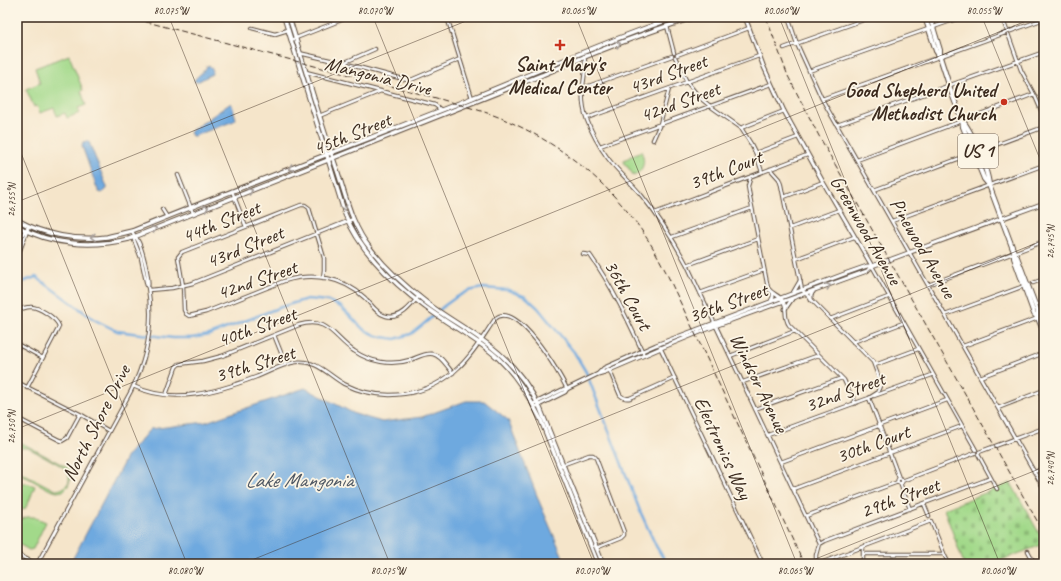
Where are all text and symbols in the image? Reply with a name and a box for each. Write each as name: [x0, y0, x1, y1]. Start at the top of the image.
text: 80.075°W: [154, 4, 190, 17]
text: 80.070°W: [358, 4, 394, 17]
text: 80.065°W: [561, 4, 597, 17]
text: 80.060°W: [764, 4, 800, 17]
text: 80.055°W: [967, 4, 1003, 17]
marker: Saint Mary's Medical Center: [554, 39, 566, 51]
one-way arrow: [614, 40, 621, 48]
street label: 43rd Street: [626, 48, 713, 100]
street label: Mangonia Drive: [322, 51, 435, 102]
place label: Saint Mary's Medical Center: [508, 52, 614, 100]
street label: 42nd Street: [637, 75, 725, 128]
place label: Good Shepherd United Methodist Church: [845, 78, 1000, 126]
marker: Good Shepherd United Methodist Church: [999, 97, 1009, 107]
street label: 45th Street: [309, 106, 397, 161]
road number: US 1: [958, 134, 998, 168]
street label: 39th Court: [686, 144, 768, 195]
one-way arrow: [287, 164, 294, 172]
street label: Greenwood Avenue: [825, 171, 908, 290]
text: 26.755°N: [5, 181, 18, 217]
one-way arrow: [246, 187, 253, 195]
street label: Pinewood Avenue: [884, 193, 963, 304]
street label: 44th Street: [178, 194, 266, 249]
one-way arrow: [339, 204, 348, 211]
one-way arrow: [201, 205, 209, 213]
street label: 43rd Street: [203, 219, 289, 274]
text: 26.745°N: [1044, 223, 1057, 259]
one-way arrow: [150, 225, 157, 233]
one-way arrow: [90, 233, 96, 242]
street label: 42nd Street: [214, 254, 302, 305]
street label: 36th Court: [599, 256, 659, 336]
street label: 36th Street: [685, 276, 773, 329]
one-way arrow: [825, 282, 832, 290]
street label: 40th Street: [214, 300, 302, 353]
street label: Windsor Avenue: [724, 329, 794, 438]
street label: 39th Street: [212, 339, 300, 388]
street label: North Shore Drive: [56, 359, 137, 485]
street label: 32nd Street: [802, 365, 890, 418]
street label: Electronics Way: [688, 393, 758, 504]
text: 26.750°N: [5, 408, 18, 444]
street label: 30th Court: [833, 418, 915, 469]
text: 26.740°N: [1044, 450, 1057, 486]
water label: Lake Mangonia: [245, 467, 355, 493]
street label: 29th Street: [857, 471, 945, 524]
text: 80.080°W: [168, 564, 204, 577]
text: 80.075°W: [371, 564, 407, 577]
text: 80.070°W: [575, 564, 611, 577]
text: 80.065°W: [778, 564, 814, 577]
text: 80.060°W: [981, 564, 1017, 577]

